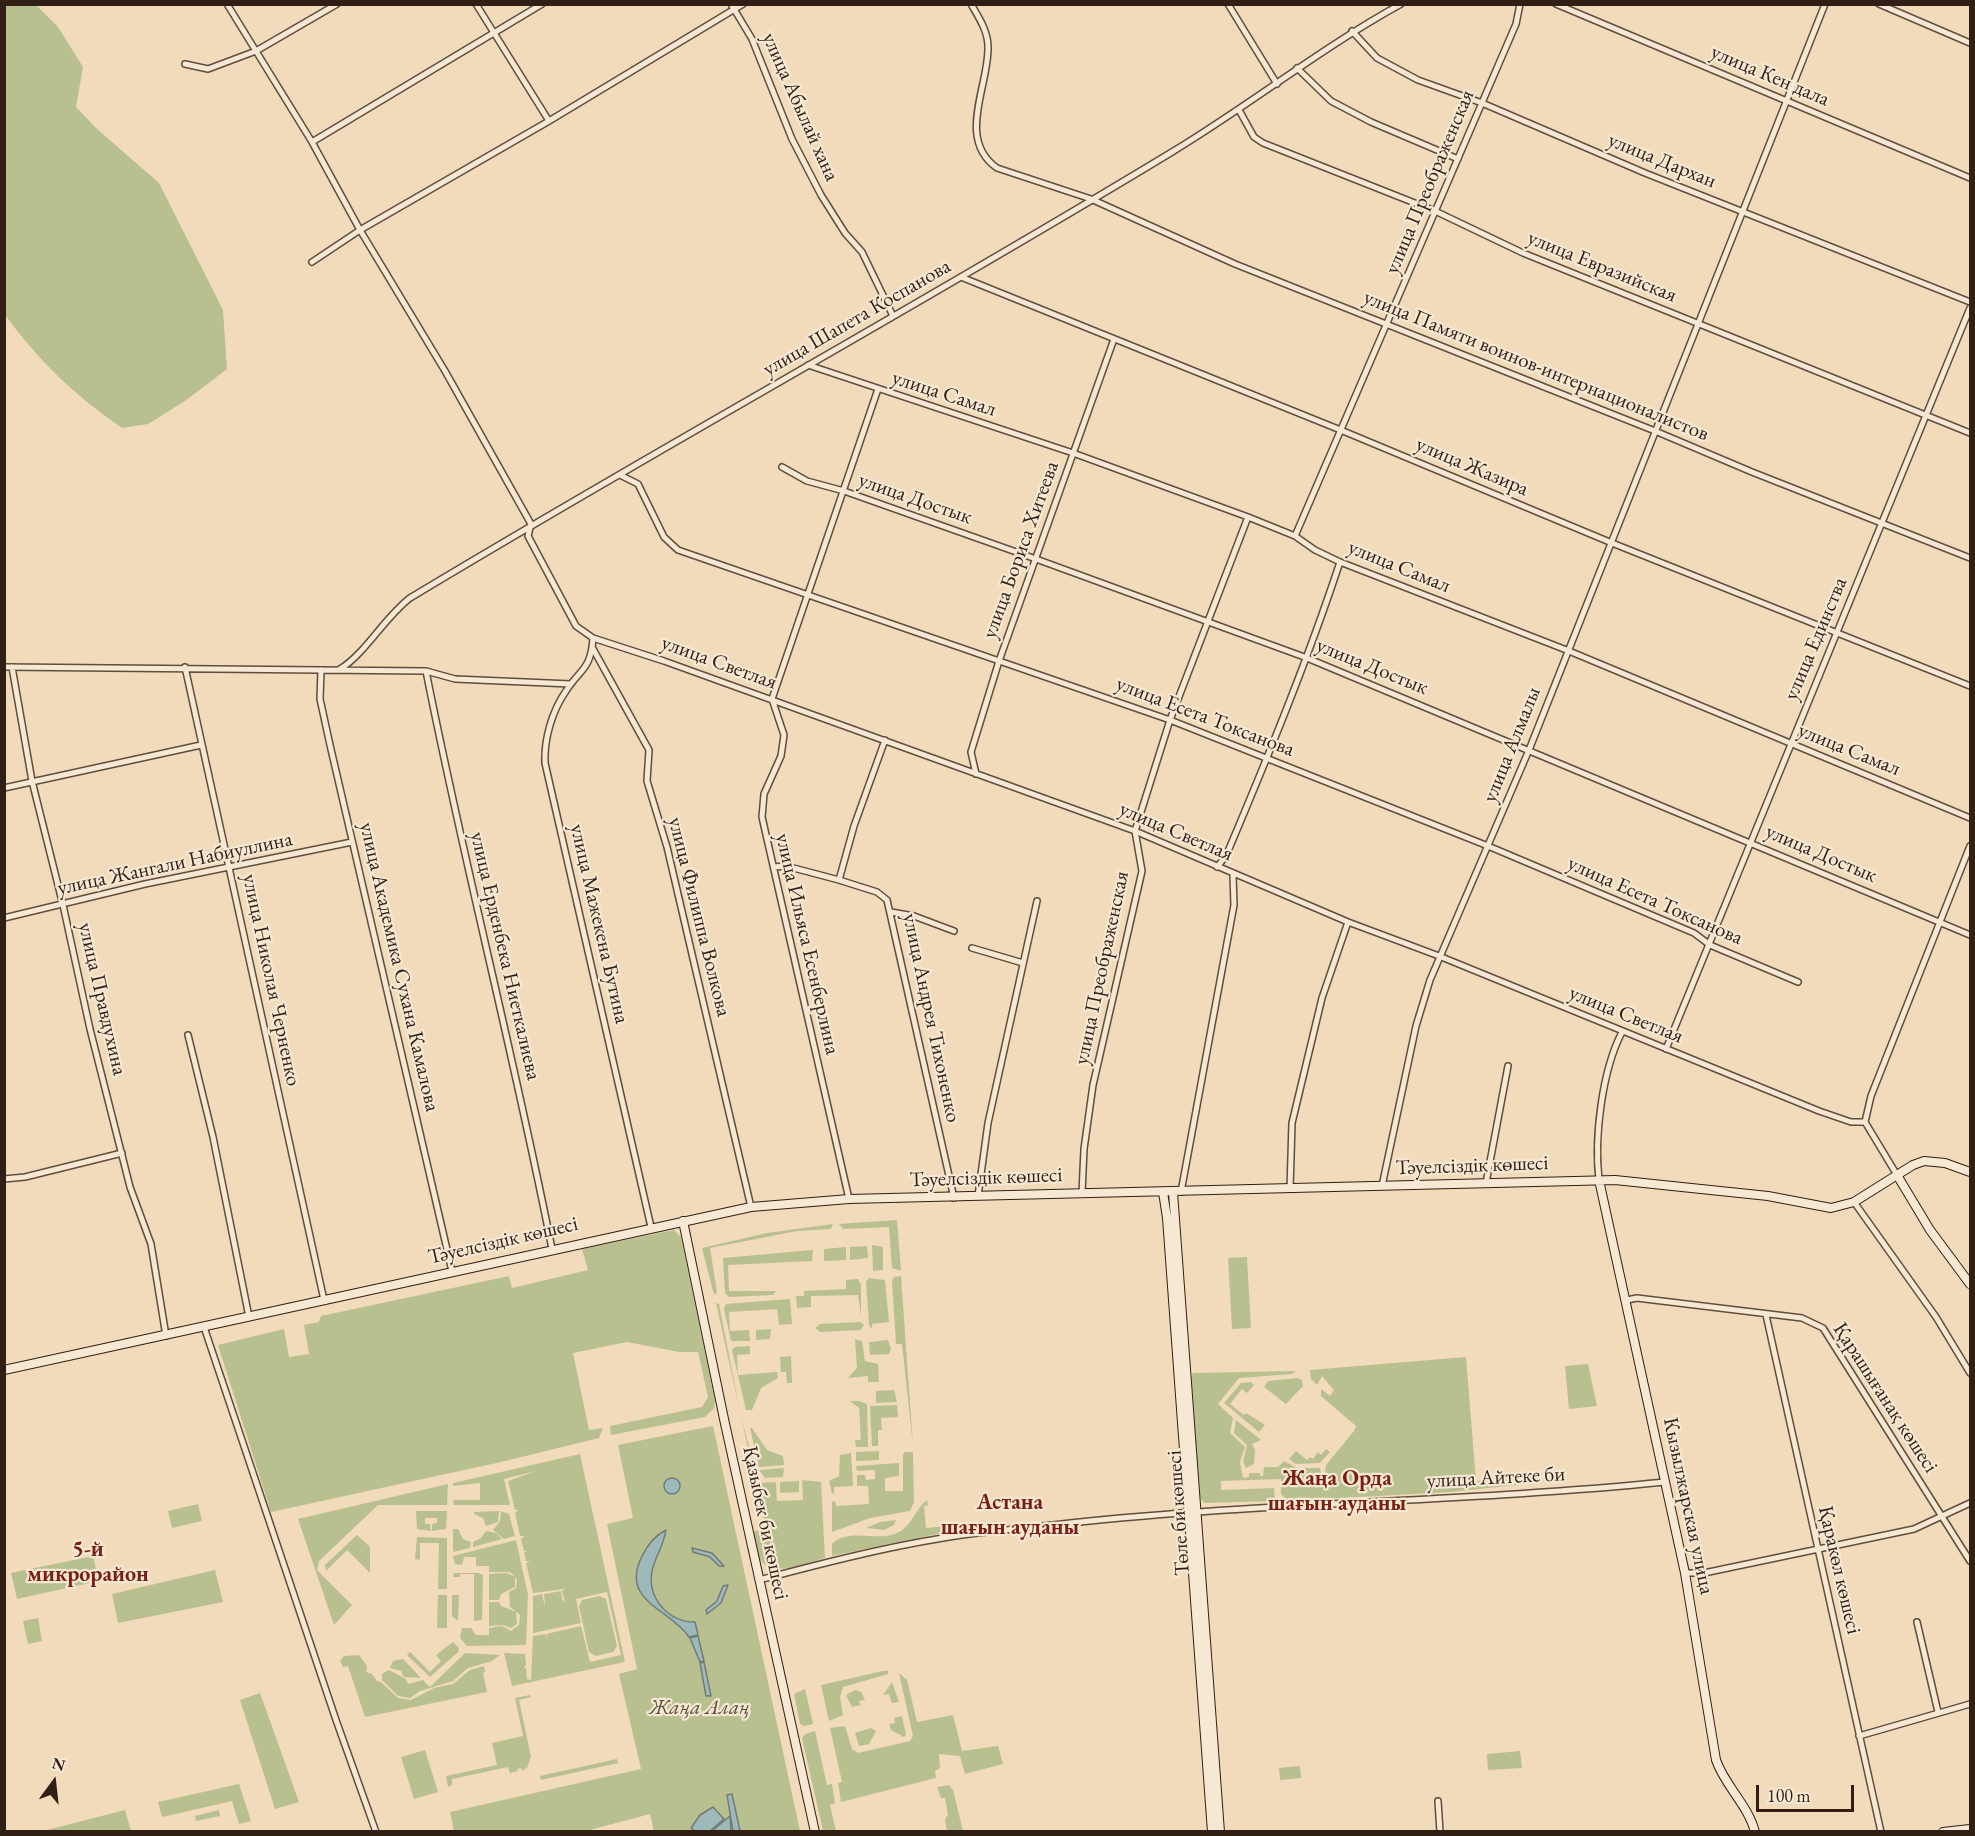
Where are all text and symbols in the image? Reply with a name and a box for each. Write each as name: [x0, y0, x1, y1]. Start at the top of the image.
street label: улица Абылай хана: [756, 29, 844, 185]
street label: улица Кен дала: [1707, 40, 1833, 112]
street label: улица Преображенская: [1380, 86, 1480, 278]
street label: улица Дархан: [1604, 128, 1720, 194]
street label: улица Евразийская: [1524, 226, 1680, 308]
street label: улица Шапета Коспанова: [759, 254, 955, 382]
street label: улица Памяти воинов-интернационалистов: [1360, 285, 1712, 447]
street label: улица Самал: [889, 365, 999, 423]
street label: улица Жазира: [1412, 432, 1532, 502]
street label: улица Бориса Хитеева: [977, 458, 1065, 642]
street label: улица Достык: [855, 468, 975, 530]
street label: улица Самал: [1344, 535, 1454, 599]
street label: улица Единства: [1779, 574, 1853, 704]
street label: улица Светлая: [658, 630, 780, 696]
street label: улица Достык: [1312, 633, 1432, 701]
street label: улица Есета Токсанова: [1112, 671, 1298, 763]
street label: улица Алмалы: [1477, 684, 1547, 806]
street label: улица Самал: [1794, 718, 1904, 782]
street label: улица Светлая: [1115, 797, 1237, 867]
street label: улица Филиппа Волкова: [662, 815, 736, 1019]
street label: улица Достык: [1762, 819, 1880, 889]
street label: улица Академика Сухана Камалова: [353, 820, 445, 1114]
street label: улица Мажекена Бутина: [564, 822, 634, 1026]
street label: улица Жангали Набиуллина: [55, 827, 295, 901]
street label: улица Ерденбека Ниеткалиева: [464, 829, 546, 1083]
street label: улица Ильяса Есенберлина: [769, 831, 845, 1057]
street label: улица Есета Токсанова: [1563, 851, 1747, 951]
street label: улица Преображенская: [1069, 869, 1135, 1067]
street label: улица Николая Черненко: [236, 872, 306, 1088]
street label: улица Андрея Тихоненко: [897, 911, 965, 1125]
street label: улица Правдухина: [72, 920, 132, 1078]
street label: улица Светлая: [1565, 981, 1687, 1049]
street label: Тәуелсіздік көшесі: [1395, 1151, 1549, 1181]
street label: Тәуелсіздік көшесі: [909, 1163, 1063, 1193]
street label: Тәуелсіздік көшесі: [426, 1211, 580, 1271]
street label: Қарашығанақ көшесі: [1827, 1318, 1943, 1478]
street label: Кызылжарская улица: [1657, 1415, 1719, 1597]
street label: Қазыбек би көшесі: [736, 1444, 794, 1602]
street label: Төле би көшесі: [1162, 1449, 1196, 1577]
street label: улица Айтеке би: [1426, 1462, 1566, 1494]
district label: Жаңа Орда шағын ауданы: [1268, 1466, 1406, 1518]
district label: Астана шағын ауданы: [941, 1490, 1079, 1542]
street label: Қаракөл көшесі: [1812, 1503, 1866, 1637]
district label: 5-й микрорайон: [27, 1537, 149, 1588]
park label: Жаңа Алаң: [650, 1695, 750, 1721]
north arrow: [24, 1752, 84, 1812]
text: N: [50, 1752, 68, 1776]
scale bar: [1759, 1773, 1856, 1811]
text: 100 m: [1767, 1784, 1811, 1807]

